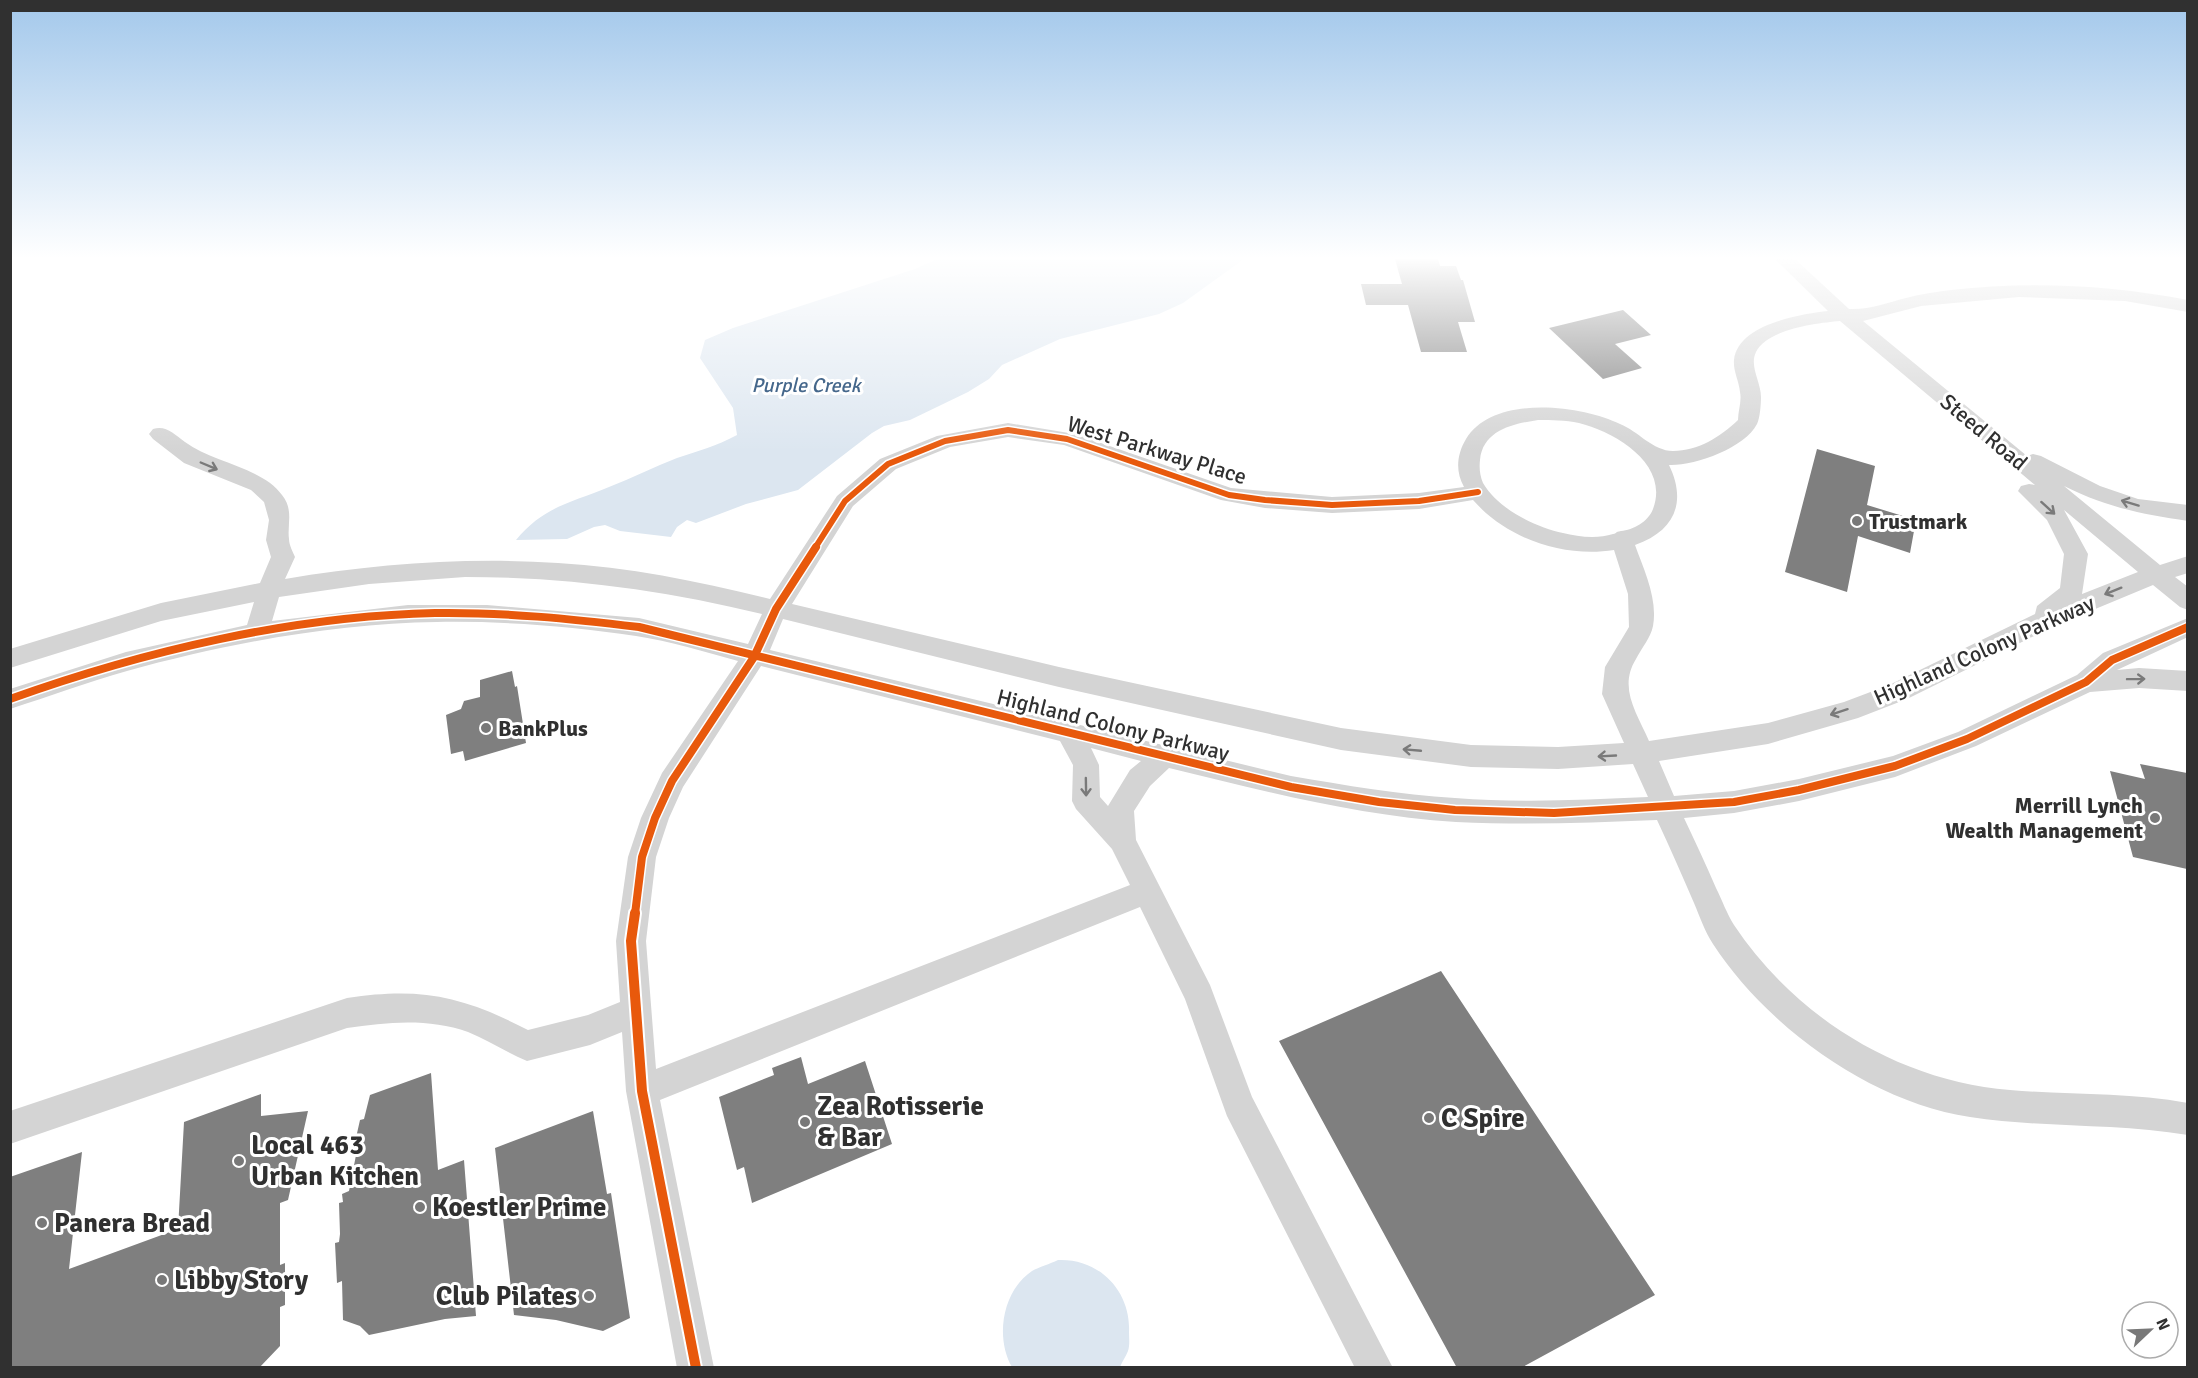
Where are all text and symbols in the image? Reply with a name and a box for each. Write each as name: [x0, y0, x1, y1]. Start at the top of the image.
water label: Purple Creek: [751, 373, 863, 398]
street label: Steed Road: [1935, 388, 2033, 476]
street label: West Parkway Place: [1064, 410, 1250, 490]
one-way arrow: [199, 461, 217, 472]
one-way arrow: [2121, 497, 2140, 508]
one-way arrow: [2040, 501, 2055, 515]
place label: Trustmark: [1869, 508, 1968, 535]
marker: Trustmark: [1850, 514, 1864, 528]
one-way arrow: [2104, 586, 2123, 597]
street label: Highland Colony Parkway: [1869, 589, 2099, 711]
one-way arrow: [2126, 673, 2146, 685]
street label: Highland Colony Parkway: [994, 683, 1233, 767]
one-way arrow: [1830, 707, 1849, 718]
place label: BankPlus: [498, 715, 588, 742]
marker: BankPlus: [479, 721, 493, 735]
one-way arrow: [1403, 744, 1423, 755]
one-way arrow: [1597, 750, 1617, 761]
one-way arrow: [1080, 777, 1092, 797]
place label: Merrill Lynch Wealth Management: [1946, 792, 2143, 844]
marker: Merrill Lynch Wealth Management: [2148, 811, 2162, 825]
place label: Zea Rotisserie & Bar: [817, 1090, 984, 1154]
place label: C Spire: [1441, 1102, 1525, 1135]
marker: C Spire: [1422, 1111, 1436, 1125]
marker: Zea Rotisserie & Bar: [798, 1115, 812, 1129]
place label: Local 463 Urban Kitchen: [251, 1129, 419, 1193]
marker: Local 463 Urban Kitchen: [232, 1154, 246, 1168]
place label: Koestler Prime: [432, 1191, 606, 1224]
marker: Koestler Prime: [413, 1200, 427, 1214]
place label: Panera Bread: [54, 1207, 210, 1240]
marker: Panera Bread: [35, 1216, 49, 1230]
place label: Libby Story: [174, 1264, 309, 1297]
marker: Libby Story: [155, 1273, 169, 1287]
place label: Club Pilates: [436, 1280, 577, 1313]
marker: Club Pilates: [582, 1289, 596, 1303]
north arrow: [2120, 1300, 2180, 1360]
text: N: [2152, 1315, 2174, 1334]

